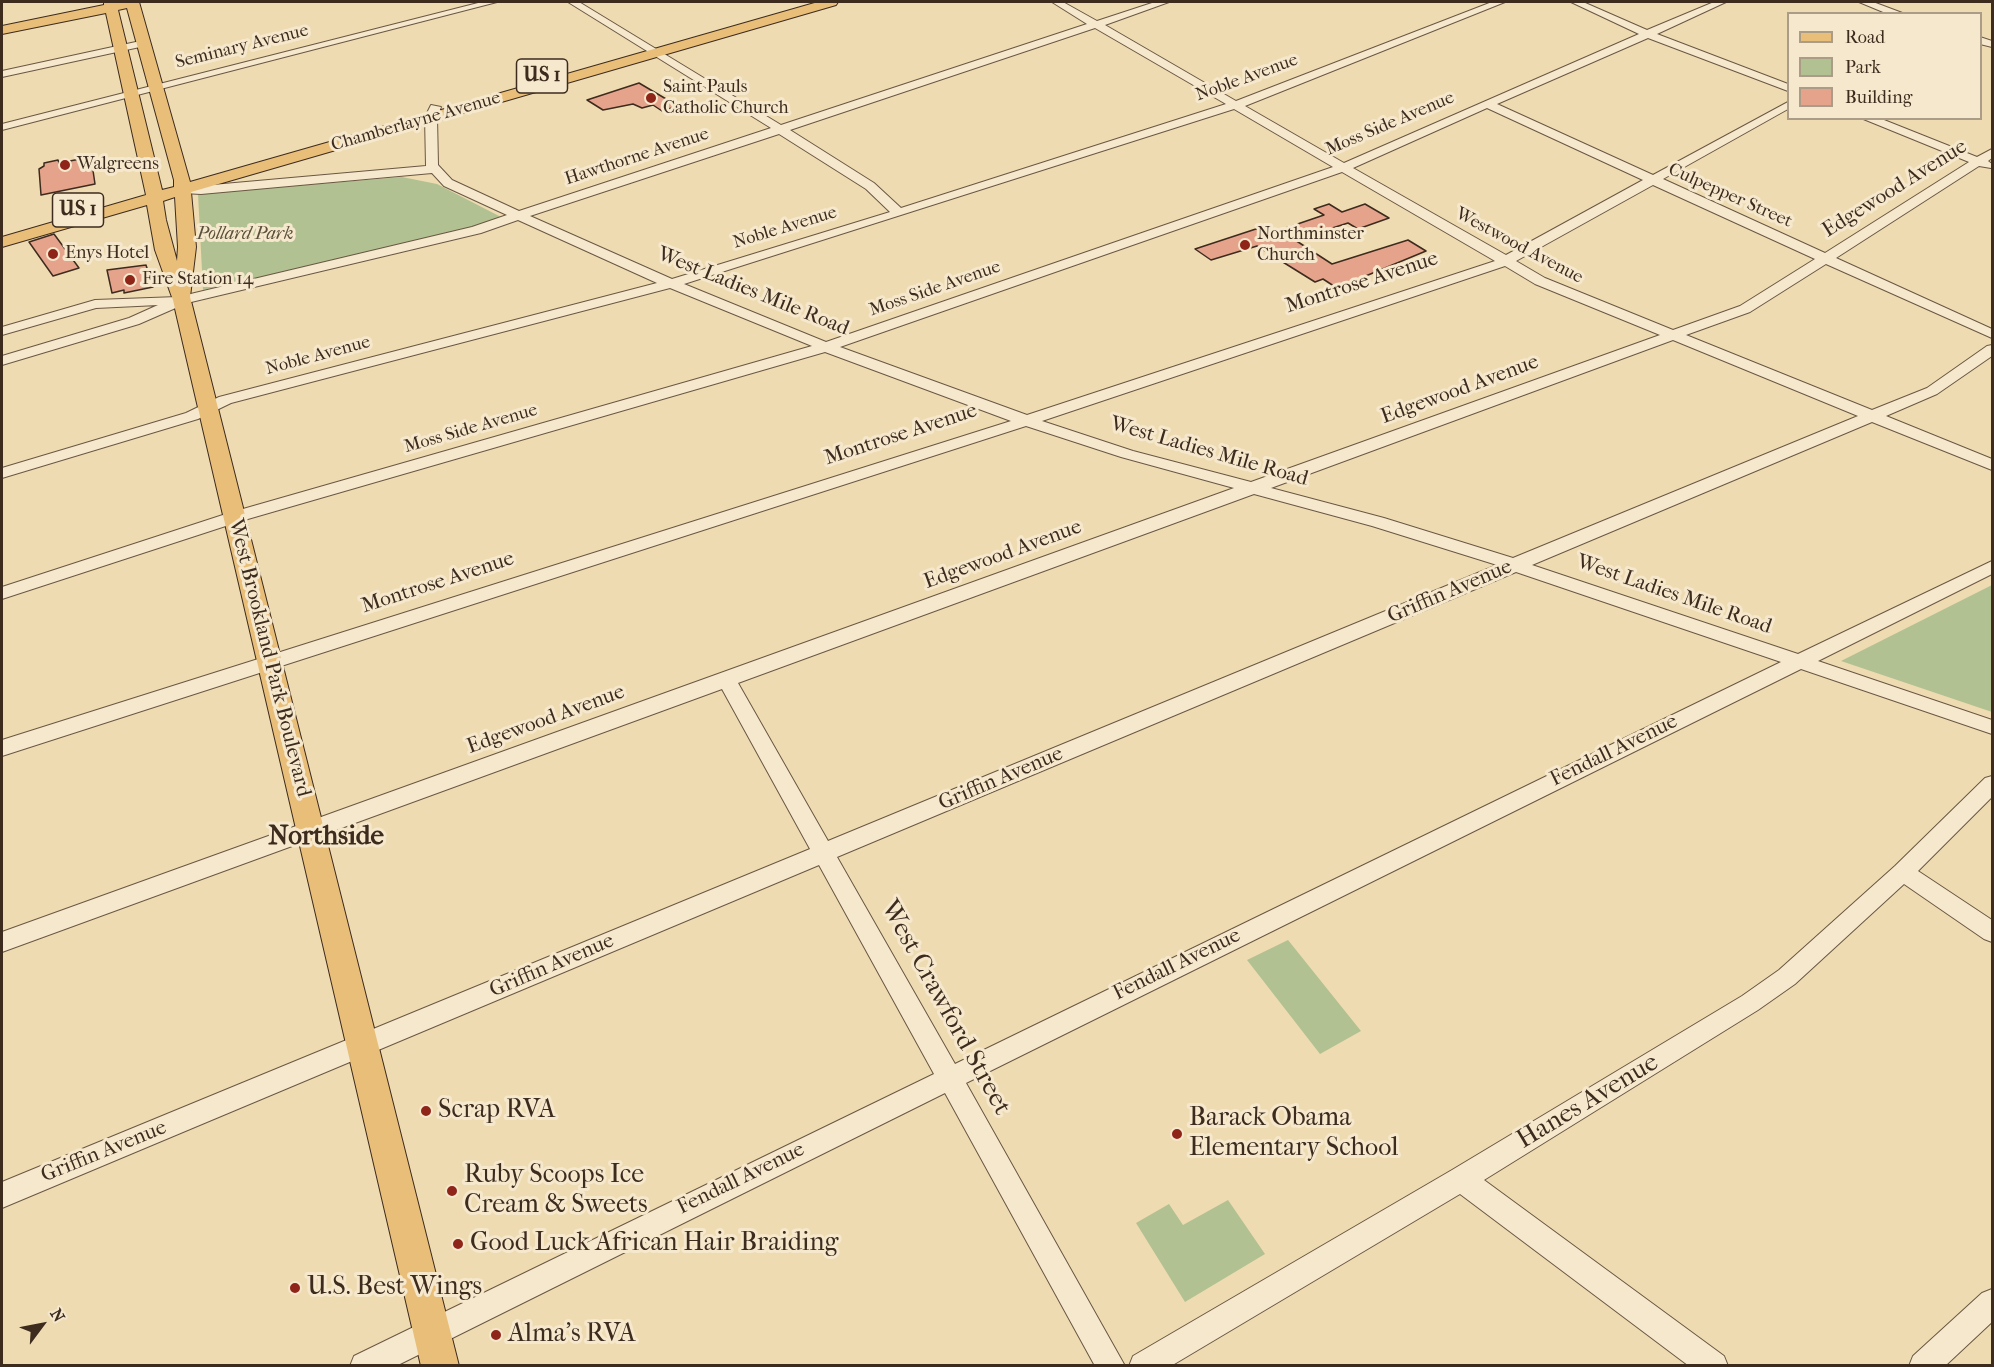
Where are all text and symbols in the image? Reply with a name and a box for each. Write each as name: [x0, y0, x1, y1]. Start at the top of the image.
legend: [1787, 12, 1982, 120]
street label: Seminary Avenue: [173, 20, 311, 74]
text: Road: [1845, 27, 1885, 48]
street label: Noble Avenue: [1193, 49, 1301, 107]
text: Park: [1845, 57, 1881, 78]
road number: US 1: [516, 59, 568, 93]
place label: Saint Pauls Catholic Church: [663, 77, 789, 119]
street label: Chamberlayne Avenue: [329, 87, 503, 157]
street label: Moss Side Avenue: [1322, 87, 1458, 161]
text: Building: [1845, 87, 1912, 108]
marker: Saint Pauls Catholic Church: [644, 91, 658, 105]
street label: Hawthorne Avenue: [562, 124, 712, 190]
street label: Edgewood Avenue: [1818, 134, 1972, 244]
place label: Walgreens: [77, 154, 159, 176]
marker: Walgreens: [58, 158, 72, 172]
street label: Culpepper Street: [1665, 159, 1795, 233]
road number: US 1: [52, 193, 104, 227]
street label: Noble Avenue: [731, 202, 839, 254]
street label: Westwood Avenue: [1451, 203, 1587, 289]
park label: Pollard Park: [197, 224, 293, 246]
place label: Northminster Church: [1257, 224, 1364, 266]
marker: Northminster Church: [1238, 238, 1252, 252]
street label: West Ladies Mile Road: [653, 242, 853, 342]
place label: Enys Hotel: [65, 243, 149, 265]
street label: Montrose Avenue: [1283, 246, 1441, 320]
marker: Enys Hotel: [46, 247, 60, 261]
street label: Moss Side Avenue: [866, 256, 1004, 322]
place label: Fire Station 14: [142, 269, 253, 291]
marker: Fire Station 14: [123, 273, 137, 287]
street label: Noble Avenue: [263, 332, 373, 380]
street label: Edgewood Avenue: [1378, 350, 1542, 430]
street label: Montrose Avenue: [822, 398, 980, 472]
street label: Moss Side Avenue: [402, 400, 540, 458]
street label: West Ladies Mile Road: [1107, 412, 1311, 492]
street label: Edgewood Avenue: [921, 515, 1085, 595]
street label: West Brookland Park Boulevard: [222, 516, 316, 800]
street label: Montrose Avenue: [359, 546, 517, 620]
street label: West Ladies Mile Road: [1573, 550, 1775, 640]
street label: Griffin Avenue: [1384, 554, 1516, 630]
street label: Edgewood Avenue: [464, 680, 628, 760]
street label: Fendall Avenue: [1546, 709, 1682, 793]
street label: Griffin Avenue: [935, 741, 1067, 817]
district label: Northside: [268, 821, 384, 853]
street label: West Crawford Street: [873, 895, 1017, 1121]
street label: Fendall Avenue: [1109, 923, 1245, 1007]
street label: Griffin Avenue: [486, 928, 618, 1004]
street label: Hanes Avenue: [1512, 1048, 1664, 1156]
place label: Scrap RVA: [438, 1095, 555, 1127]
place label: Barack Obama Elementary School: [1189, 1103, 1398, 1164]
marker: Scrap RVA: [419, 1104, 433, 1118]
street label: Griffin Avenue: [38, 1115, 170, 1189]
marker: Barack Obama Elementary School: [1170, 1127, 1184, 1141]
street label: Fendall Avenue: [673, 1137, 809, 1221]
place label: Ruby Scoops Ice Cream & Sweets: [464, 1160, 648, 1222]
marker: Ruby Scoops Ice Cream & Sweets: [445, 1184, 459, 1198]
place label: Good Luck African Hair Braiding: [470, 1228, 838, 1260]
marker: Good Luck African Hair Braiding: [451, 1237, 465, 1251]
place label: U.S. Best Wings: [307, 1272, 482, 1304]
marker: U.S. Best Wings: [288, 1281, 302, 1295]
north arrow: [12, 1295, 72, 1355]
text: N: [46, 1305, 69, 1325]
place label: Alma's RVA: [508, 1319, 636, 1351]
marker: Alma's RVA: [489, 1328, 503, 1342]

